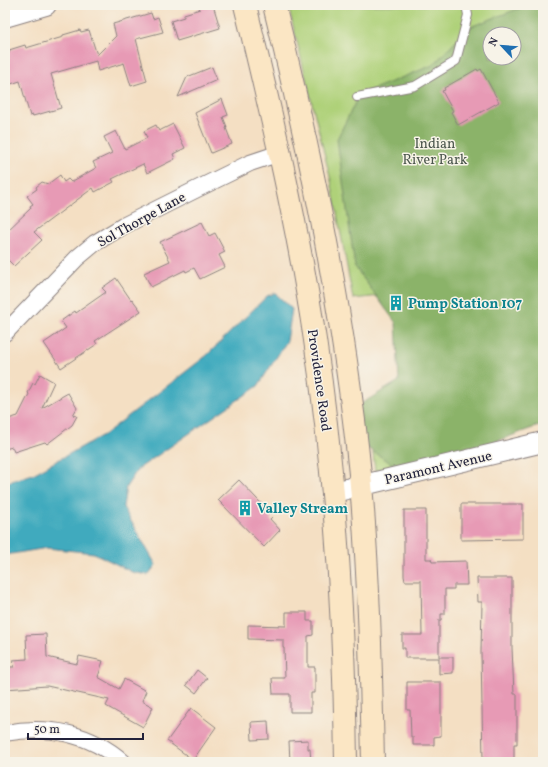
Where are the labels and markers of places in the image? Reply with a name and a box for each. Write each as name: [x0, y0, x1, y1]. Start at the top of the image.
building icon: Pump Station 107: [387, 294, 405, 312]
place label: Pump Station 107: [408, 295, 522, 314]
building icon: Valley Stream: [236, 499, 254, 517]
place label: Valley Stream: [257, 500, 349, 519]

